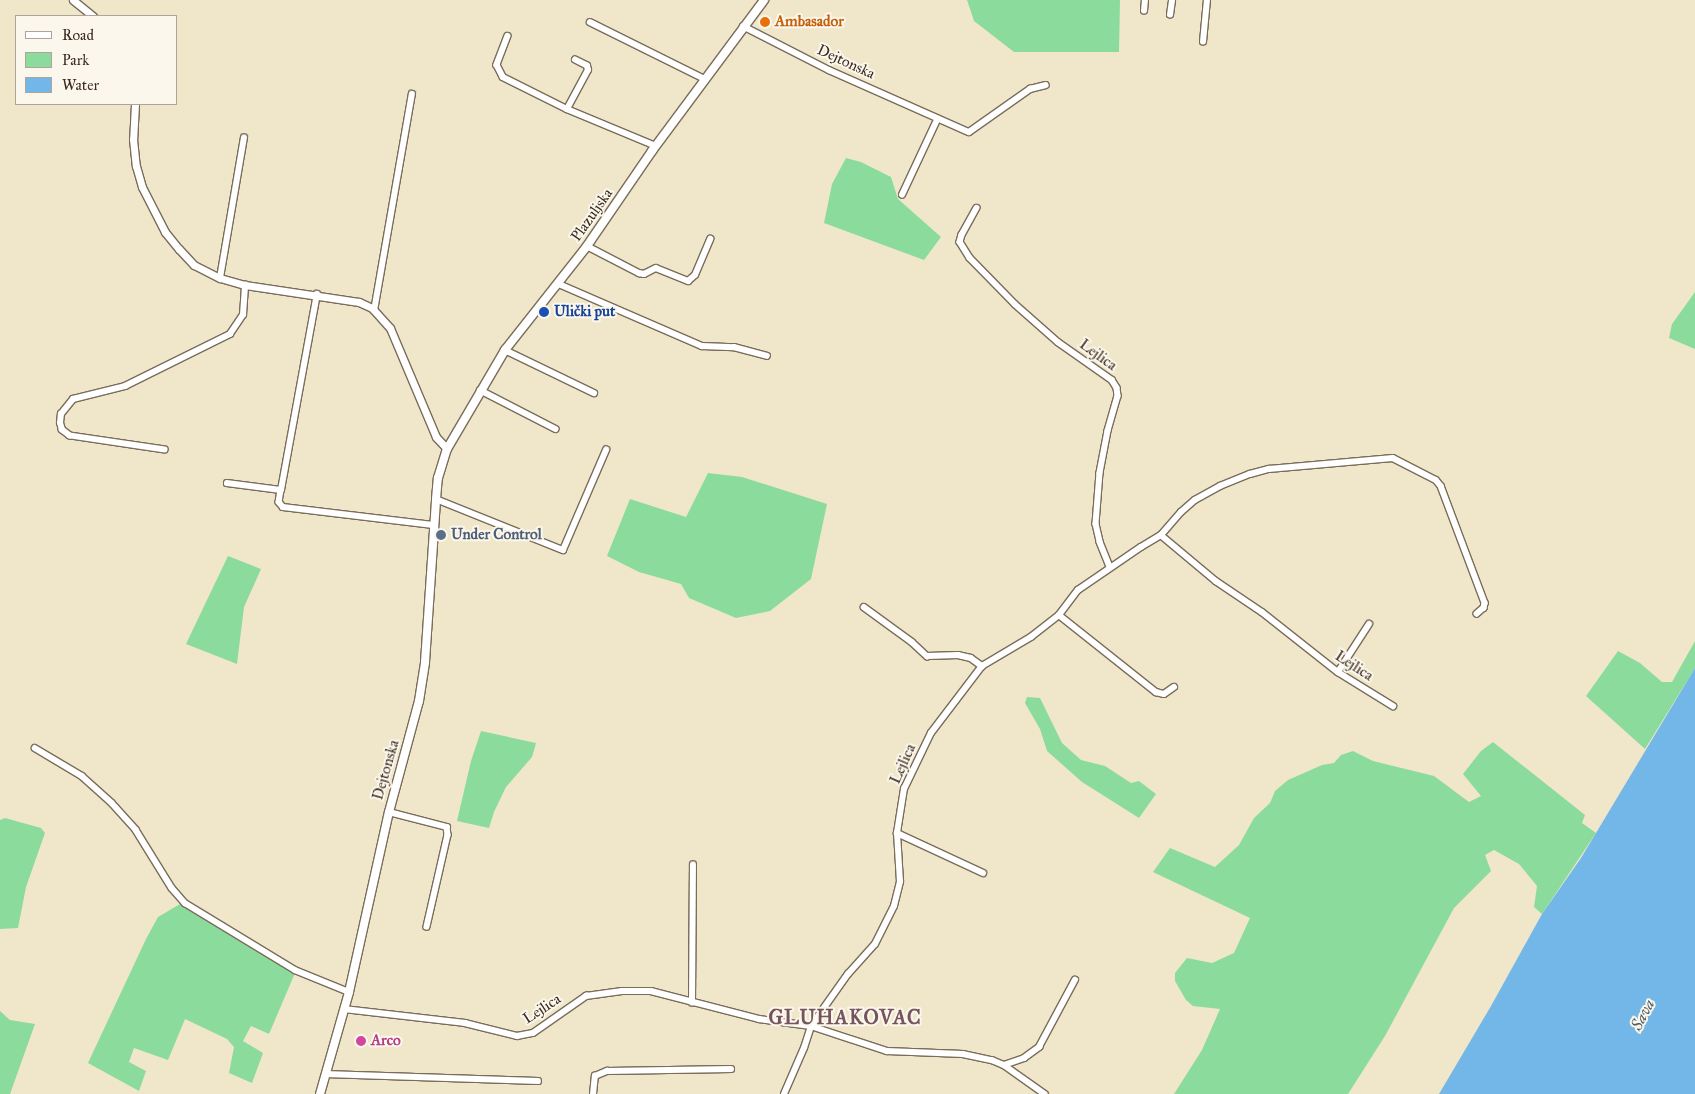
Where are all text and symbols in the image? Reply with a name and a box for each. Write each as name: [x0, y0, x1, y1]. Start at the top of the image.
place label: Ambasador: [775, 13, 844, 31]
legend: [15, 15, 178, 105]
marker: Ambasador: [759, 16, 771, 28]
text: Road: [62, 26, 94, 44]
street label: Dejtonska: [814, 41, 878, 83]
text: Park: [62, 51, 89, 69]
text: Water: [62, 76, 99, 94]
street label: Plazuljska: [567, 185, 617, 245]
place label: Ulički put: [554, 303, 615, 321]
marker: Ulički put: [538, 306, 550, 318]
street label: Lejlica: [1076, 335, 1120, 375]
place label: Under Control: [451, 526, 542, 544]
marker: Under Control: [435, 529, 447, 541]
street label: Lejlica: [1332, 647, 1376, 685]
street label: Dejtonska: [369, 738, 403, 802]
street label: Lejlica: [886, 741, 920, 787]
street label: Lejlica: [520, 990, 564, 1028]
water label: Sava: [1627, 996, 1659, 1034]
district label: GLUHAKOVAC: [767, 1005, 923, 1029]
place label: Arco: [371, 1032, 401, 1050]
marker: Arco: [355, 1035, 367, 1047]

